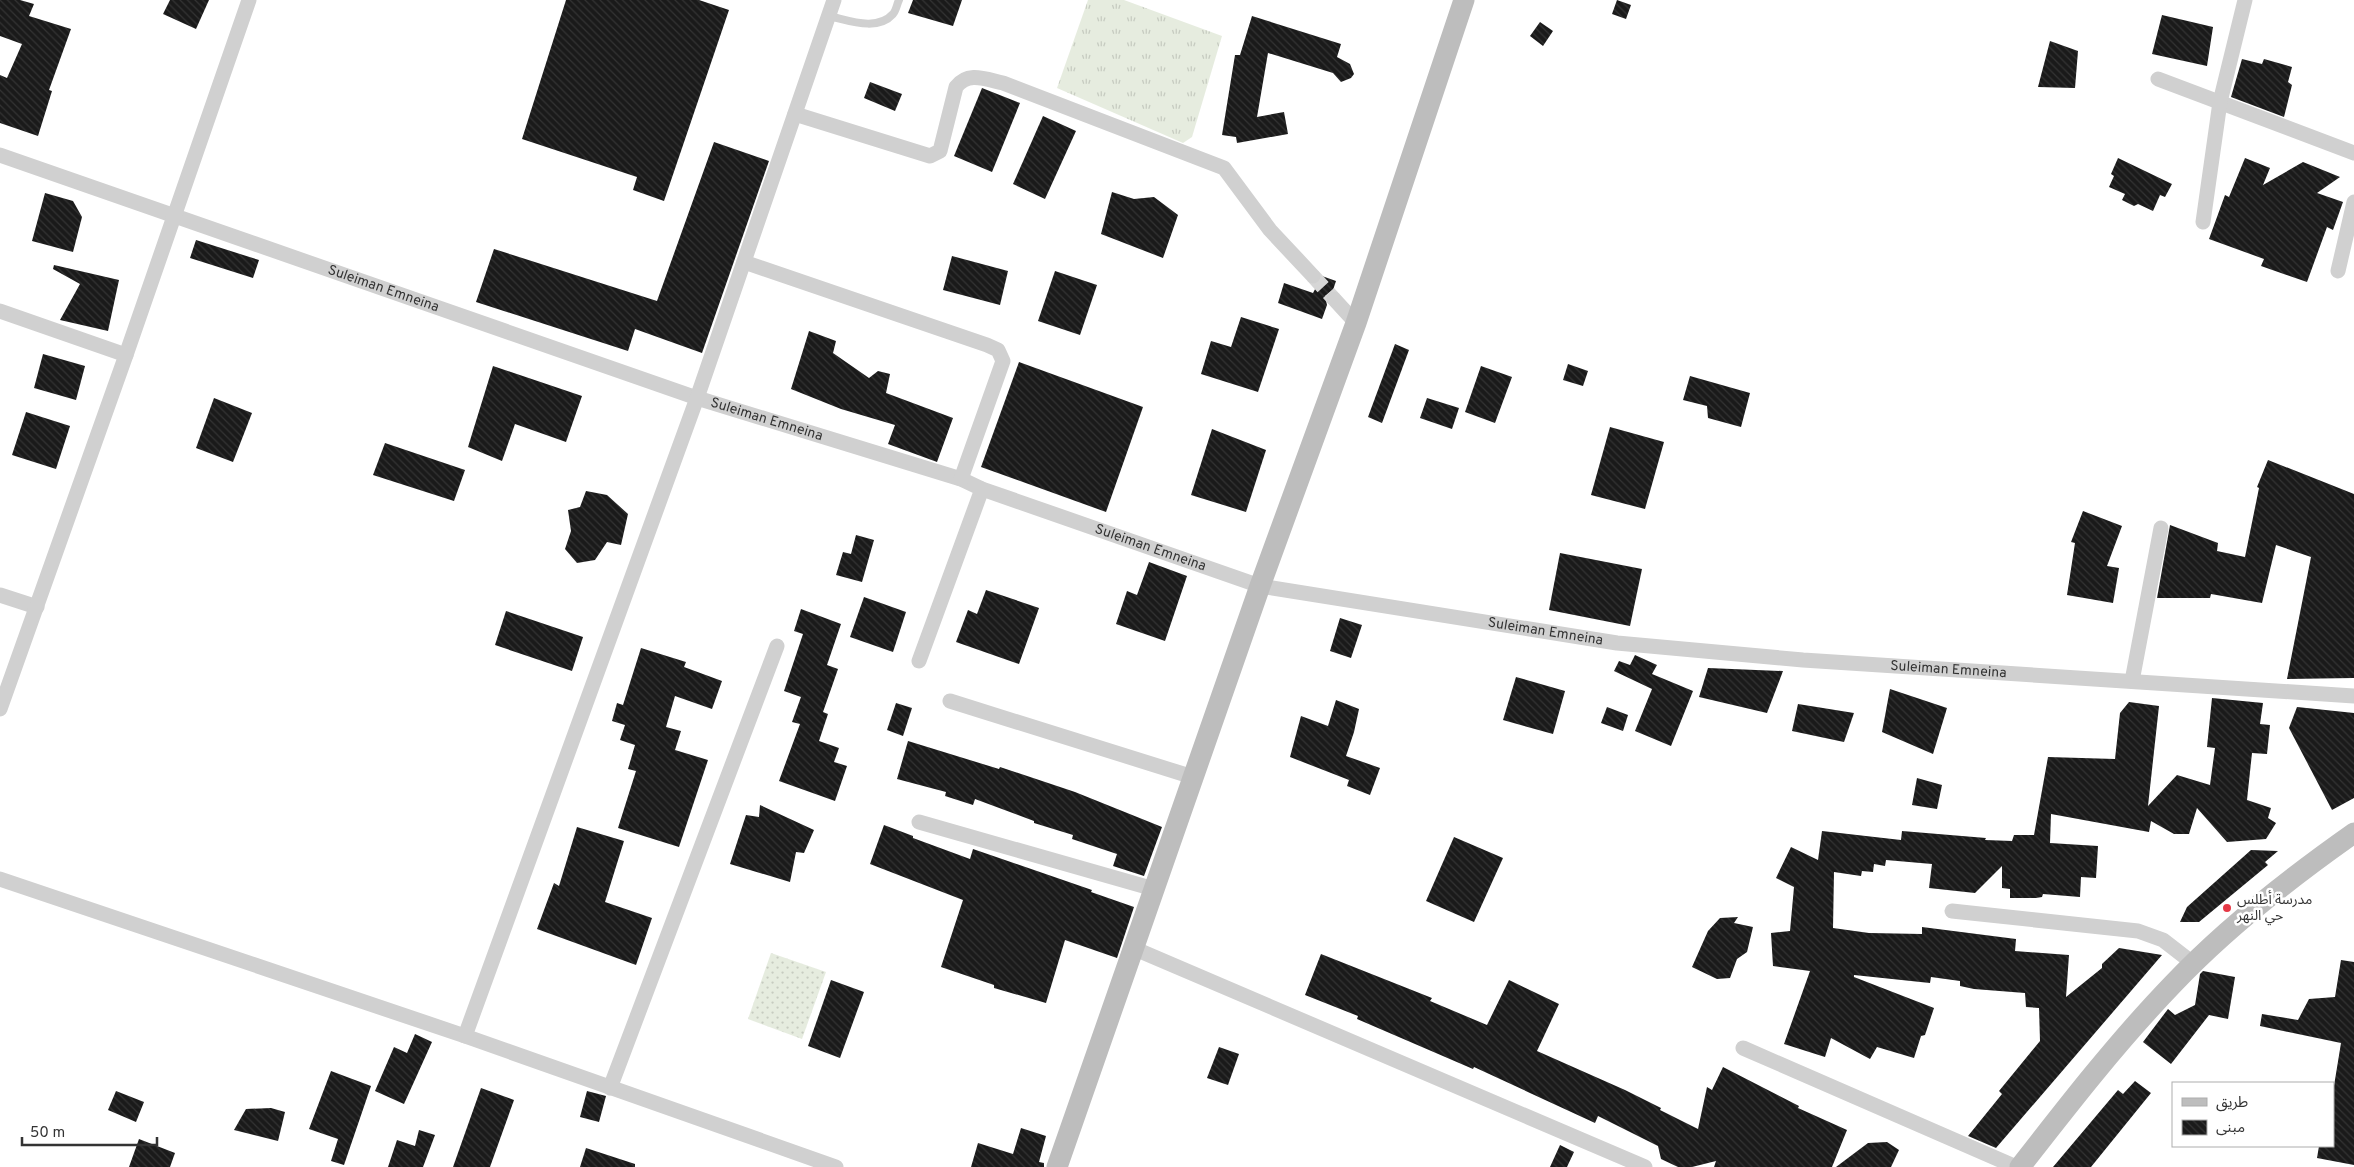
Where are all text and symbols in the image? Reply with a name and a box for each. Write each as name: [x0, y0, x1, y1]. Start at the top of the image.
street label: Suleiman Emneina: [326, 261, 441, 316]
street label: Suleiman Emneina: [708, 394, 825, 445]
street label: Suleiman Emneina: [1093, 521, 1208, 575]
street label: Suleiman Emneina: [1486, 614, 1604, 649]
street label: Suleiman Emneina: [1890, 657, 2007, 682]
place label: مدرسة أطلس حي النهر: [2236, 890, 2312, 926]
marker: مدرسة أطلس حي النهر: [2221, 902, 2233, 914]
legend: [2172, 1082, 2334, 1147]
text: طريق: [2216, 1094, 2248, 1113]
scale bar: [22, 1114, 158, 1146]
text: مبنى: [2216, 1119, 2245, 1138]
text: 50 m: [30, 1124, 65, 1143]

